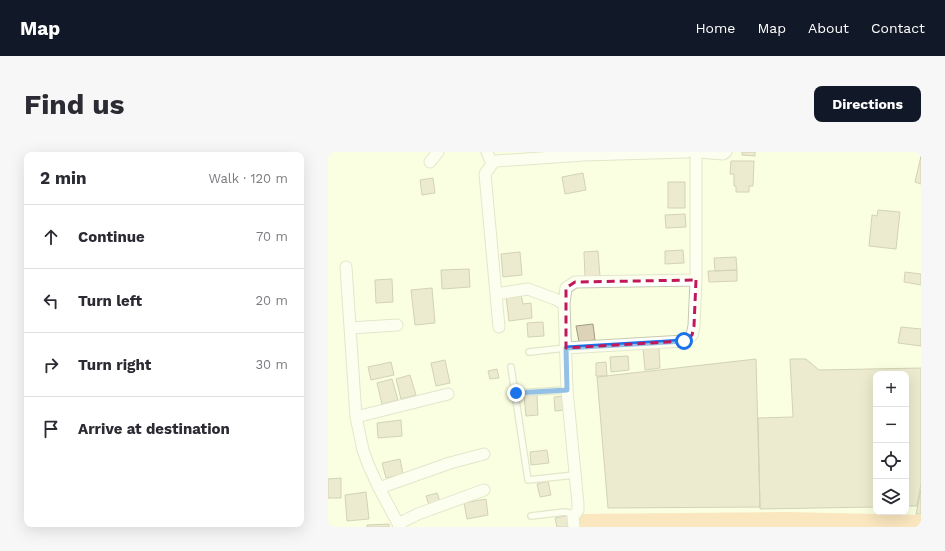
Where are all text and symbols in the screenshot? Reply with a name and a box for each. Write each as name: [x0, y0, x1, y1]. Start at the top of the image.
text: Map: [20, 17, 60, 40]
text: Home: [695, 20, 735, 36]
text: Map: [757, 20, 786, 36]
text: About: [808, 20, 849, 36]
text: Contact: [871, 20, 925, 36]
button: Directions: [814, 86, 921, 122]
text: Find us: [24, 88, 124, 121]
text: 2 min: [40, 168, 86, 188]
text: Walk · 120 m: [209, 171, 288, 186]
icon: ahead: [40, 226, 62, 248]
text: Continue: [78, 228, 145, 246]
text: 70 m: [256, 229, 288, 244]
icon: left: [40, 290, 62, 312]
text: Turn left: [78, 292, 142, 310]
text: 20 m: [256, 293, 288, 308]
route start: [675, 332, 693, 350]
icon: right: [40, 354, 62, 376]
text: Turn right: [78, 356, 151, 374]
text: 30 m: [256, 357, 288, 372]
map controls: [873, 371, 909, 515]
button: +: [873, 371, 909, 407]
route end: [507, 384, 525, 402]
button: −: [873, 407, 909, 443]
icon: arrive: [40, 418, 62, 440]
text: Arrive at destination: [78, 420, 230, 438]
button: locate: [873, 443, 909, 479]
button: layers: [873, 479, 909, 515]

